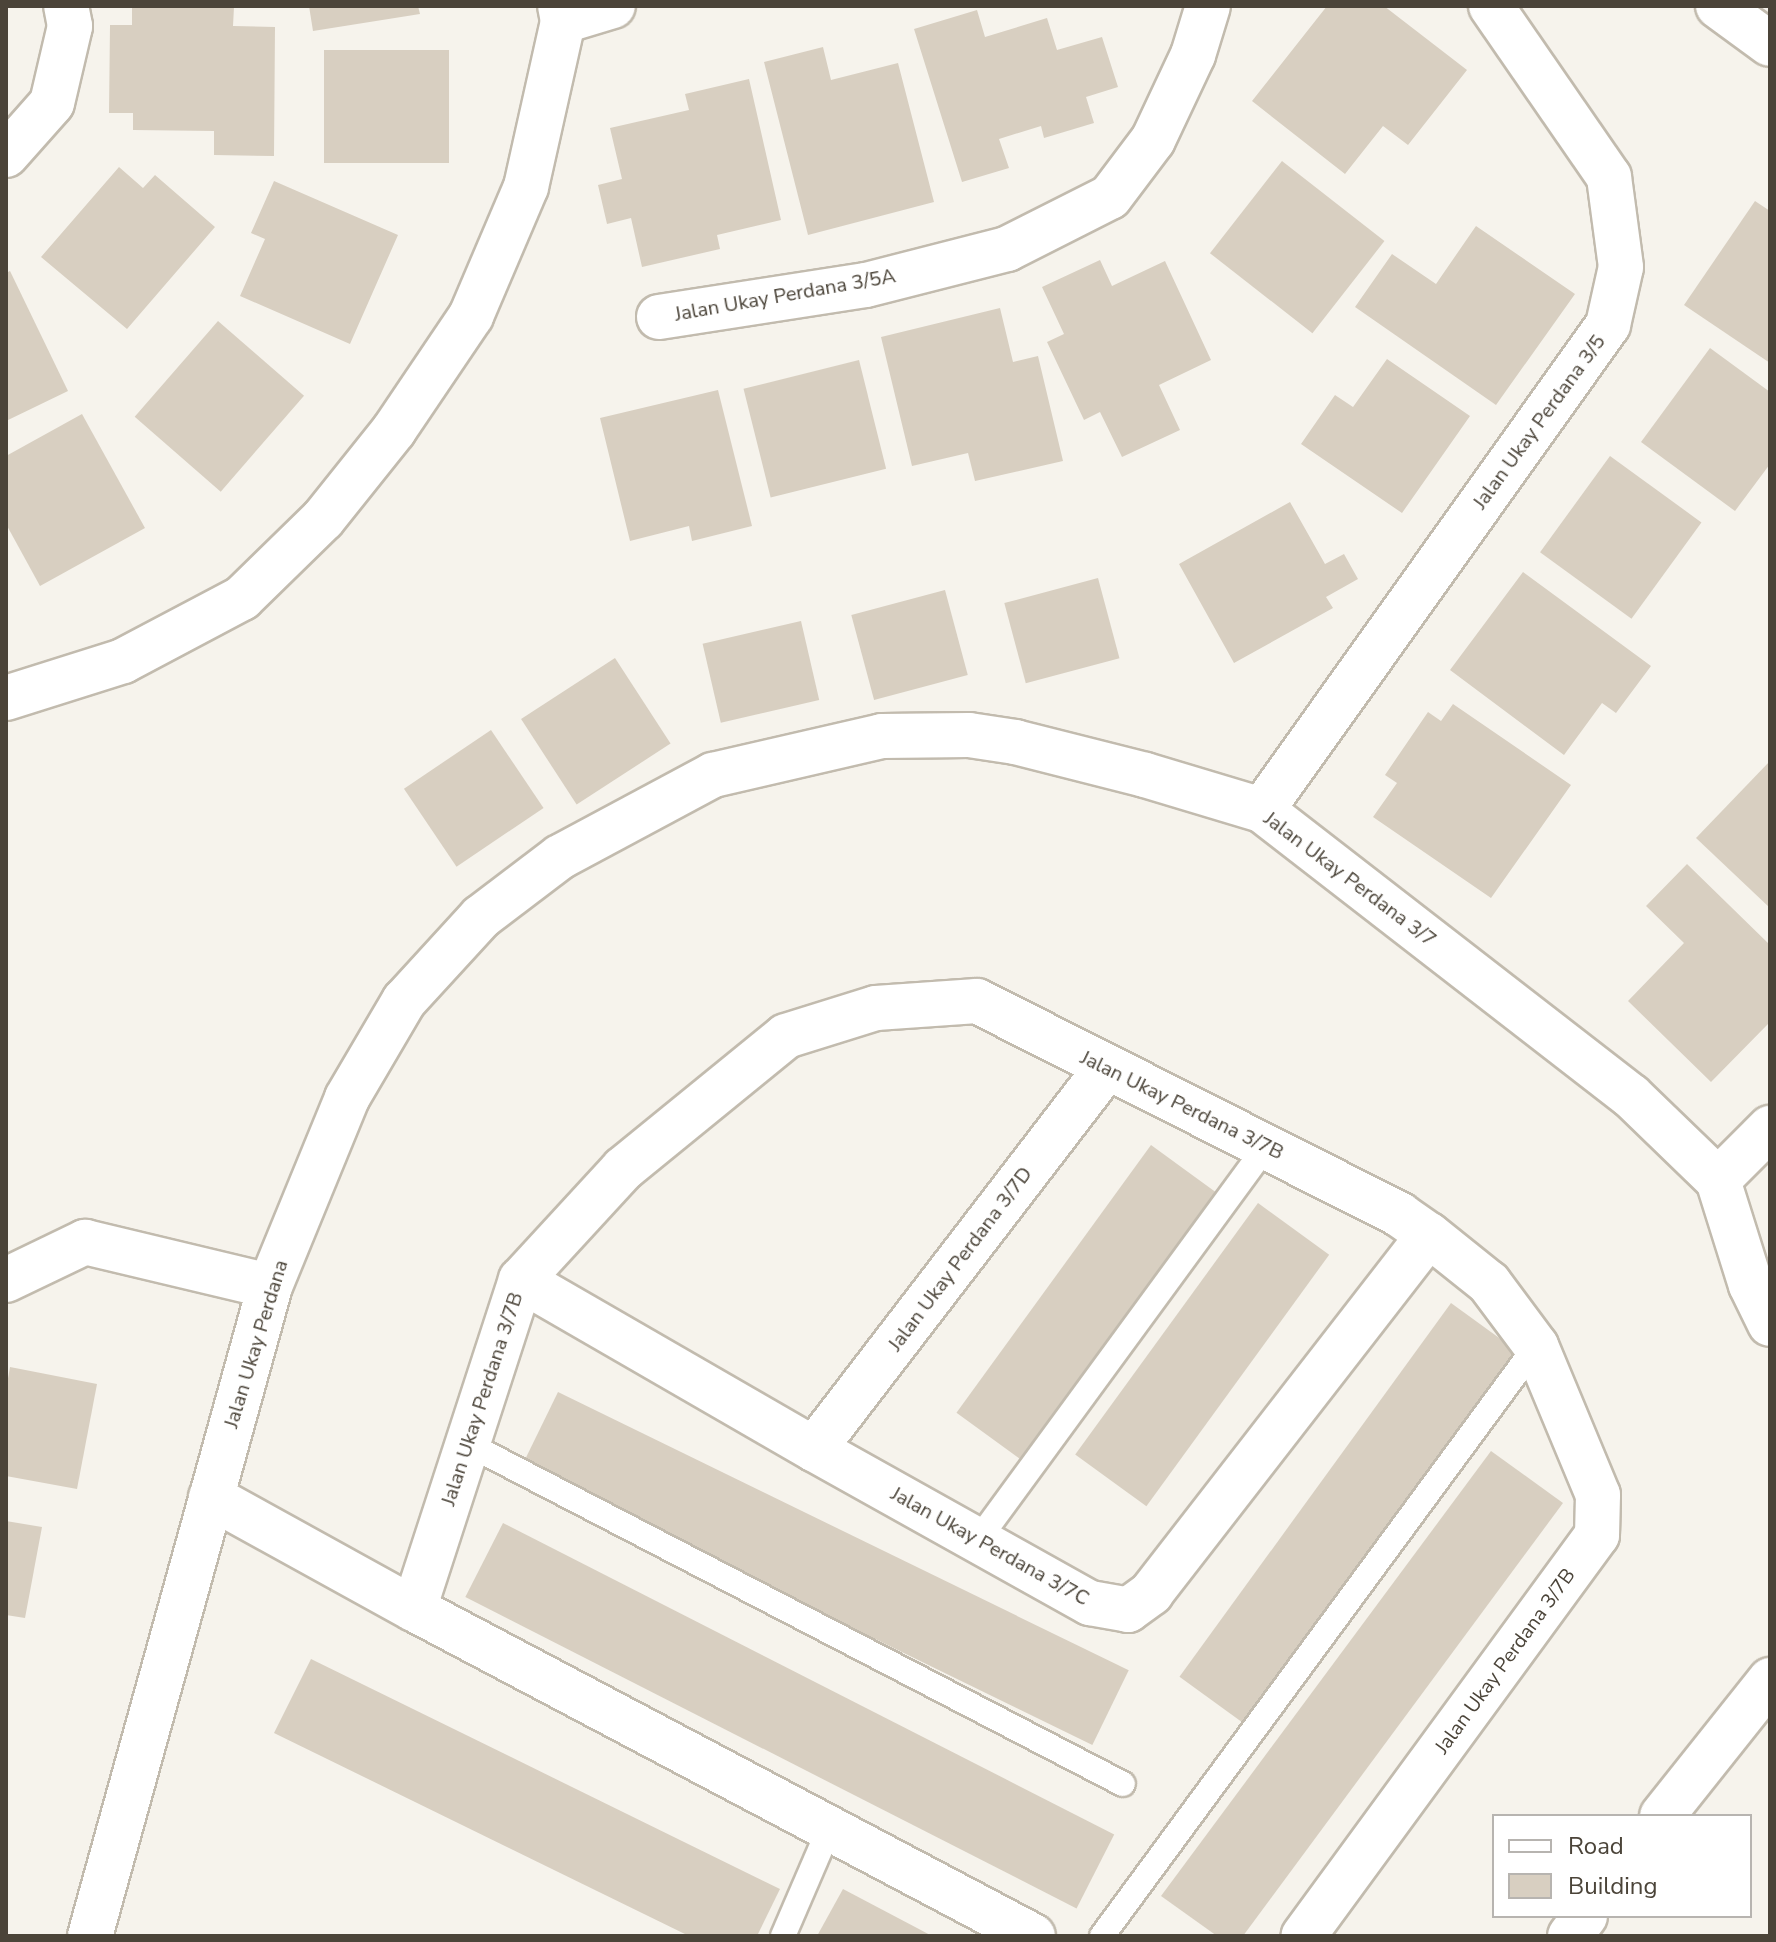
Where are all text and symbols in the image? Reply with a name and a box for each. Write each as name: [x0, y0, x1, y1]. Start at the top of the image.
street label: Jalan Ukay Perdana 3/5A: [673, 264, 897, 326]
street label: Jalan Ukay Perdana 3/5: [1468, 330, 1610, 514]
street label: Jalan Ukay Perdana 3/7: [1259, 806, 1441, 952]
street label: Jalan Ukay Perdana 3/7B: [1077, 1045, 1287, 1165]
street label: Jalan Ukay Perdana 3/7D: [883, 1162, 1037, 1356]
street label: Jalan Ukay Perdana: [219, 1257, 293, 1431]
street label: Jalan Ukay Perdana 3/7B: [436, 1289, 528, 1509]
street label: Jalan Ukay Perdana 3/7C: [887, 1481, 1093, 1611]
street label: Jalan Ukay Perdana 3/7B: [1430, 1564, 1580, 1758]
legend: [1492, 1814, 1752, 1918]
text: Road: [1568, 1830, 1624, 1862]
text: Building: [1568, 1870, 1658, 1902]

